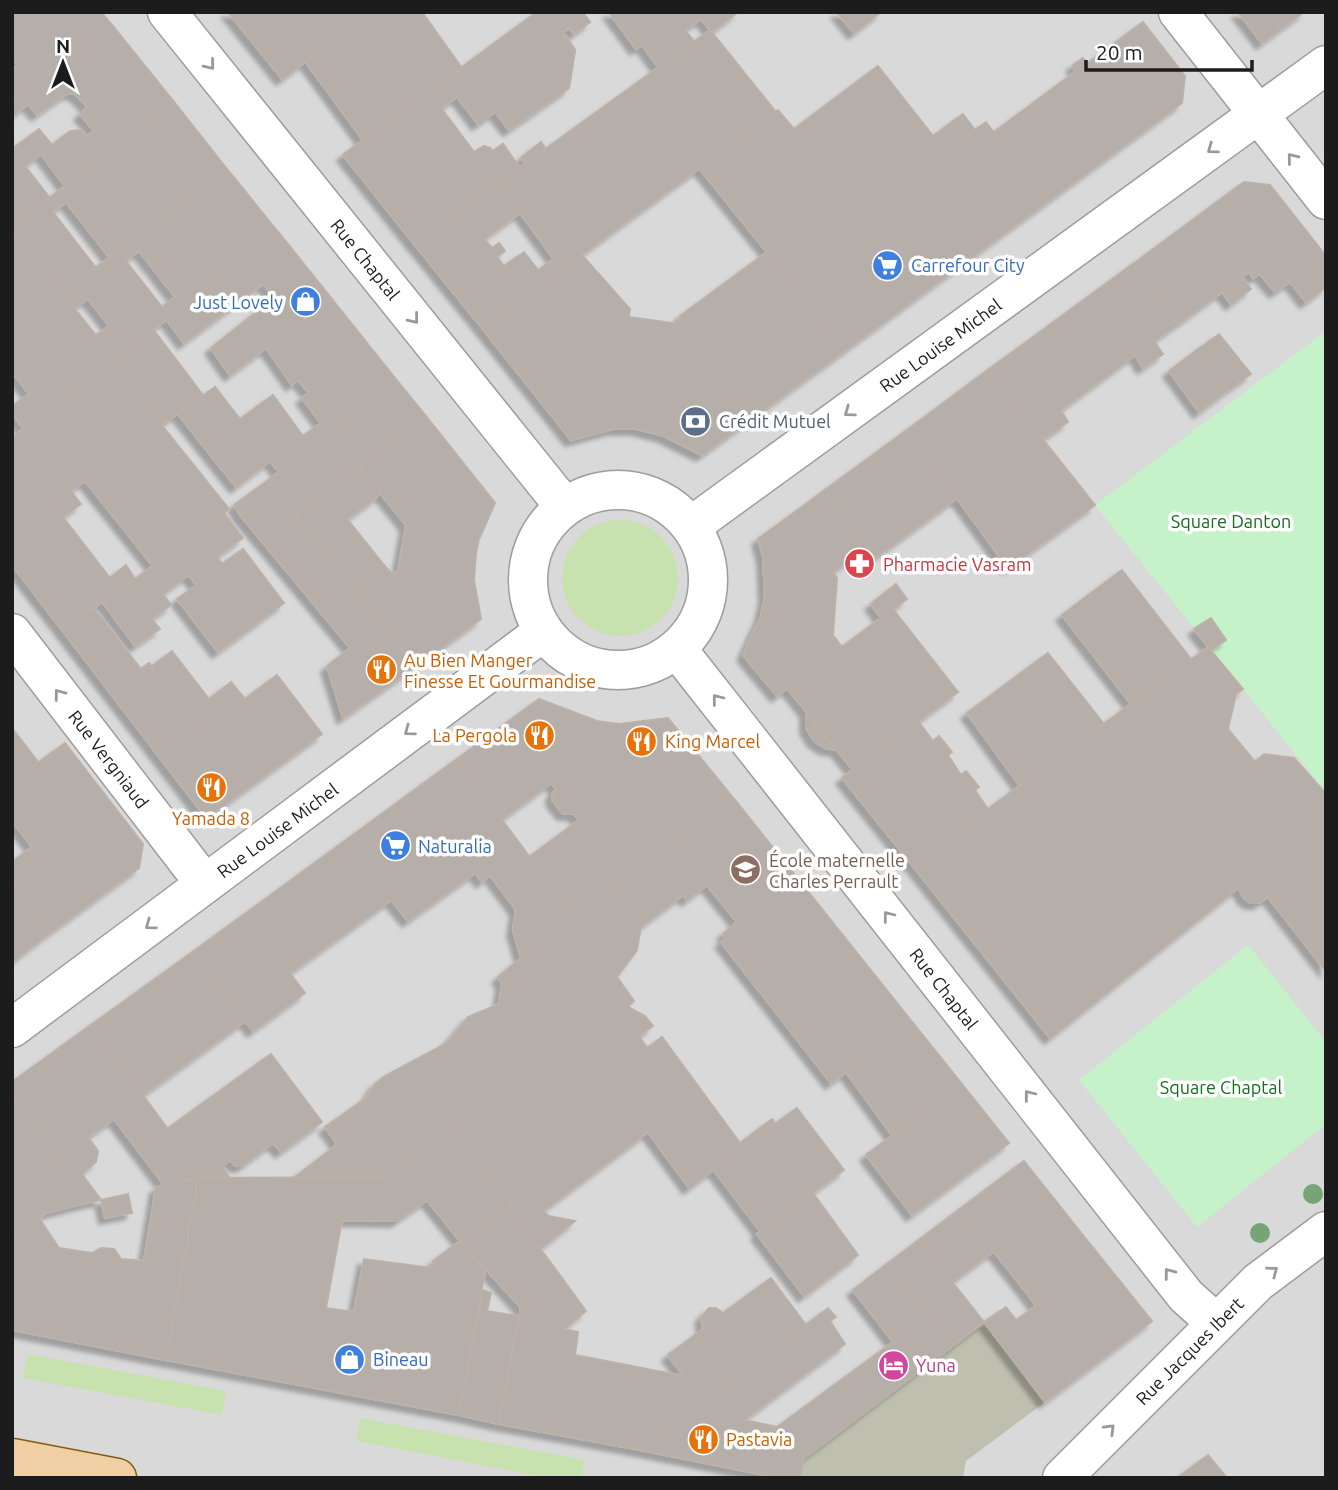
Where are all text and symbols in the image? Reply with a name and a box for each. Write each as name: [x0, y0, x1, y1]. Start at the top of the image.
north arrow: [28, 28, 98, 98]
scale bar: [1086, 28, 1252, 72]
text: N: [56, 35, 70, 57]
text: 20 m: [1096, 40, 1143, 64]
one-way arrow: [202, 57, 214, 70]
one-way arrow: [1207, 141, 1220, 154]
one-way arrow: [1288, 153, 1301, 165]
street label: Rue Chaptal: [327, 215, 404, 304]
supermarket icon: Carrefour City: [871, 248, 905, 282]
place label: Carrefour City: [911, 255, 1025, 275]
shop icon: Just Lovely: [289, 285, 323, 319]
place label: Just Lovely: [193, 292, 283, 312]
street label: Rue Louise Michel: [876, 294, 1005, 396]
one-way arrow: [406, 311, 418, 324]
bank icon: Crédit Mutuel: [679, 404, 713, 438]
one-way arrow: [844, 404, 857, 416]
place label: Crédit Mutuel: [719, 411, 831, 431]
park label: Square Danton: [1171, 511, 1291, 531]
pharmacy icon: Pharmacie Vasram: [843, 547, 877, 581]
place label: Pharmacie Vasram: [883, 554, 1031, 574]
place label: Au Bien Manger Finesse Et Gourmandise: [404, 650, 596, 691]
restaurant icon: Au Bien Manger Finesse Et Gourmandise: [364, 653, 398, 687]
one-way arrow: [55, 689, 68, 702]
one-way arrow: [713, 694, 725, 707]
street label: Rue Vergniaud: [65, 706, 153, 812]
restaurant icon: La Pergola: [523, 718, 557, 752]
one-way arrow: [405, 723, 417, 735]
restaurant icon: King Marcel: [625, 724, 659, 758]
place label: La Pergola: [432, 725, 517, 745]
place label: King Marcel: [665, 731, 760, 751]
restaurant icon: Yamada 8: [194, 771, 228, 805]
street label: Rue Louise Michel: [213, 779, 342, 882]
place label: Yamada 8: [172, 808, 250, 828]
supermarket icon: Naturalia: [378, 829, 412, 863]
place label: Naturalia: [418, 836, 492, 856]
place label: École maternelle Charles Perrault: [769, 849, 905, 891]
school or university icon: École maternelle Charles Perrault: [729, 853, 763, 887]
one-way arrow: [884, 911, 897, 923]
one-way arrow: [146, 917, 158, 930]
street label: Rue Chaptal: [906, 944, 982, 1033]
park label: Square Chaptal: [1160, 1077, 1283, 1097]
one-way arrow: [1024, 1090, 1037, 1102]
one-way arrow: [1265, 1266, 1277, 1279]
one-way arrow: [1165, 1269, 1178, 1281]
street label: Rue Jacques Ibert: [1131, 1293, 1247, 1409]
shop icon: Bineau: [333, 1342, 367, 1376]
hotel icon: Yuna: [876, 1348, 910, 1382]
place label: Bineau: [373, 1349, 429, 1369]
place label: Yuna: [916, 1355, 956, 1375]
restaurant icon: Pastavia: [686, 1422, 720, 1456]
one-way arrow: [1102, 1425, 1115, 1438]
place label: Pastavia: [726, 1429, 792, 1449]

